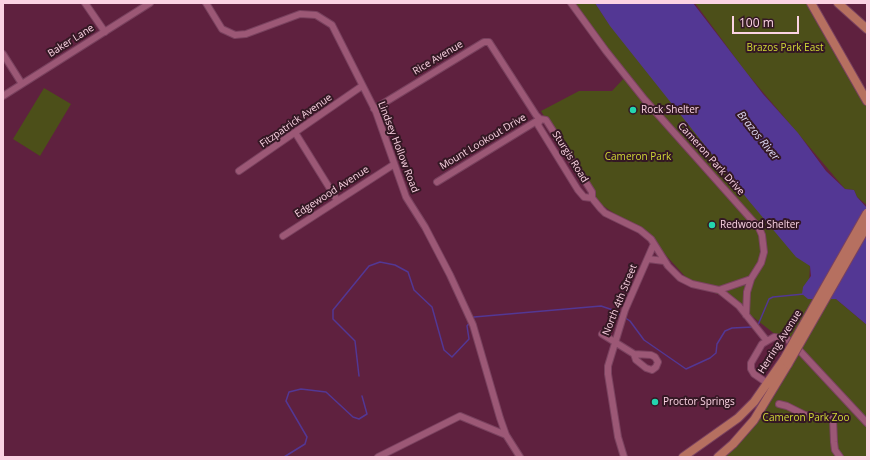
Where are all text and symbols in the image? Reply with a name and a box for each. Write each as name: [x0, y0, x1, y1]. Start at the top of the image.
scale bar: [734, 8, 801, 34]
text: 100 m: [739, 14, 774, 31]
street label: Baker Lane: [46, 22, 96, 60]
street label: Rice Avenue: [411, 38, 465, 78]
park label: Brazos Park East: [746, 42, 824, 54]
street label: Fitzpatrick Avenue: [258, 92, 334, 150]
street label: Lindsey Hollow Road: [375, 100, 421, 194]
place label: Rock Shelter: [641, 104, 699, 116]
marker: Rock Shelter: [628, 105, 638, 115]
water label: Brazos River: [734, 109, 782, 163]
street label: Mount Lookout Drive: [438, 111, 528, 173]
street label: Cameron Park Drive: [675, 120, 747, 198]
street label: Sturgis Road: [549, 129, 591, 185]
park label: Cameron Park: [605, 151, 671, 163]
street label: Edgewood Avenue: [293, 164, 371, 220]
place label: Redwood Shelter: [720, 219, 799, 231]
marker: Redwood Shelter: [707, 220, 717, 230]
street label: North 4th Street: [600, 263, 640, 337]
street label: Herring Avenue: [756, 308, 804, 376]
place label: Proctor Springs: [663, 396, 735, 408]
marker: Proctor Springs: [650, 397, 660, 407]
park label: Cameron Park Zoo: [763, 412, 849, 424]

